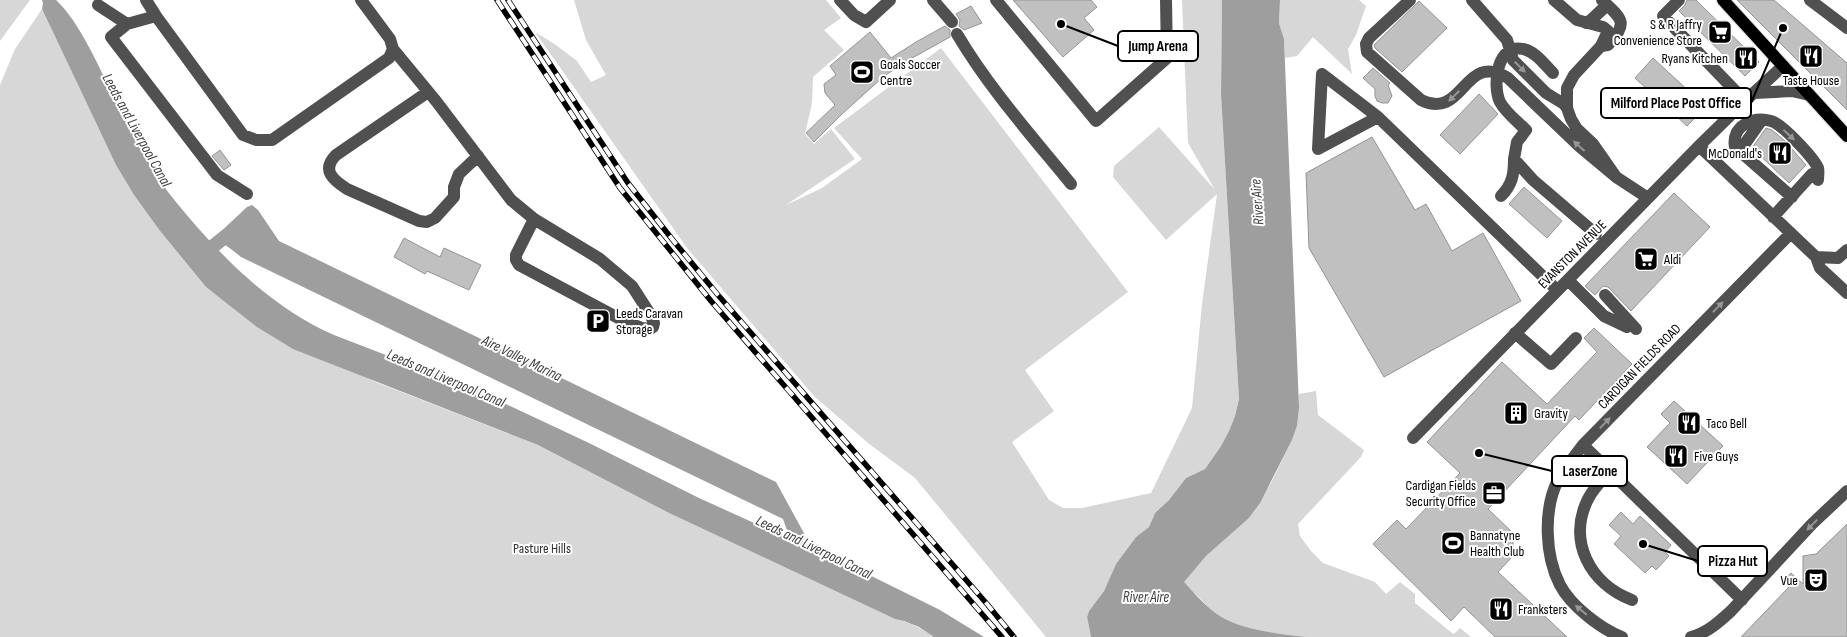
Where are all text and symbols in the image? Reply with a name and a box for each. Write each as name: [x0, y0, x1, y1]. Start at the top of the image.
place label: S & R Jaffry Convenience Store: [1614, 16, 1703, 49]
supermarket icon: S & R Jaffry Convenience Store: [1707, 19, 1733, 45]
callout: Jump Arena: [1118, 31, 1198, 61]
text: Jump Arena: [1127, 37, 1188, 56]
restaurant icon: Taste House: [1798, 43, 1824, 69]
restaurant icon: Ryans Kitchen: [1733, 45, 1759, 71]
place label: Ryans Kitchen: [1662, 50, 1728, 67]
place label: Goals Soccer Centre: [880, 56, 941, 89]
sports icon: Goals Soccer Centre: [849, 59, 875, 85]
one-way arrow: [1514, 61, 1526, 73]
water label: Leeds and Liverpool Canal: [98, 70, 176, 191]
place label: Taste House: [1783, 72, 1839, 89]
callout: Milford Place Post Office: [1601, 88, 1751, 118]
one-way arrow: [1448, 90, 1460, 102]
text: Milford Place Post Office: [1611, 94, 1741, 113]
one-way arrow: [1783, 129, 1795, 141]
one-way arrow: [1572, 140, 1585, 151]
restaurant icon: McDonald's: [1767, 140, 1793, 166]
place label: McDonald's: [1708, 145, 1762, 162]
water label: River Aire: [1246, 178, 1269, 226]
street label: EVANSTON AVENUE: [1535, 216, 1610, 292]
supermarket icon: Aldi: [1633, 246, 1659, 272]
place label: Aldi: [1663, 251, 1681, 268]
one-way arrow: [1712, 301, 1724, 313]
place label: Leeds Caravan Storage: [616, 305, 683, 338]
parking icon: Leeds Caravan Storage: [585, 308, 611, 334]
street label: CARDIGAN FIELDS ROAD: [1594, 320, 1684, 412]
water label: Aire Valley Marina: [478, 330, 565, 386]
water label: Leeds and Liverpool Canal: [384, 345, 509, 412]
building icon: Gravity: [1503, 400, 1529, 426]
place label: Gravity: [1534, 405, 1568, 422]
restaurant icon: Taco Bell: [1676, 410, 1702, 436]
place label: Taco Bell: [1706, 415, 1747, 432]
one-way arrow: [1599, 417, 1611, 429]
restaurant icon: Five Guys: [1663, 443, 1689, 469]
place label: Five Guys: [1694, 448, 1739, 465]
callout: LaserZone: [1552, 456, 1627, 486]
text: LaserZone: [1563, 462, 1617, 481]
place label: Cardigan Fields Security Office: [1406, 477, 1476, 510]
office icon: Cardigan Fields Security Office: [1481, 480, 1507, 506]
water label: Leeds and Liverpool Canal: [753, 511, 876, 584]
one-way arrow: [1806, 519, 1818, 531]
place label: Bannatyne Health Club: [1470, 527, 1524, 560]
sports icon: Bannatyne Health Club: [1440, 530, 1466, 556]
park label: Pasture Hills: [513, 540, 571, 557]
callout: Pizza Hut: [1698, 546, 1767, 576]
text: Pizza Hut: [1708, 552, 1758, 571]
theatre icon: Vue: [1803, 567, 1829, 593]
place label: Vue: [1780, 572, 1798, 589]
water label: River Aire: [1123, 588, 1169, 607]
restaurant icon: Franksters: [1488, 596, 1514, 622]
place label: Franksters: [1518, 601, 1567, 618]
one-way arrow: [1576, 604, 1588, 616]

